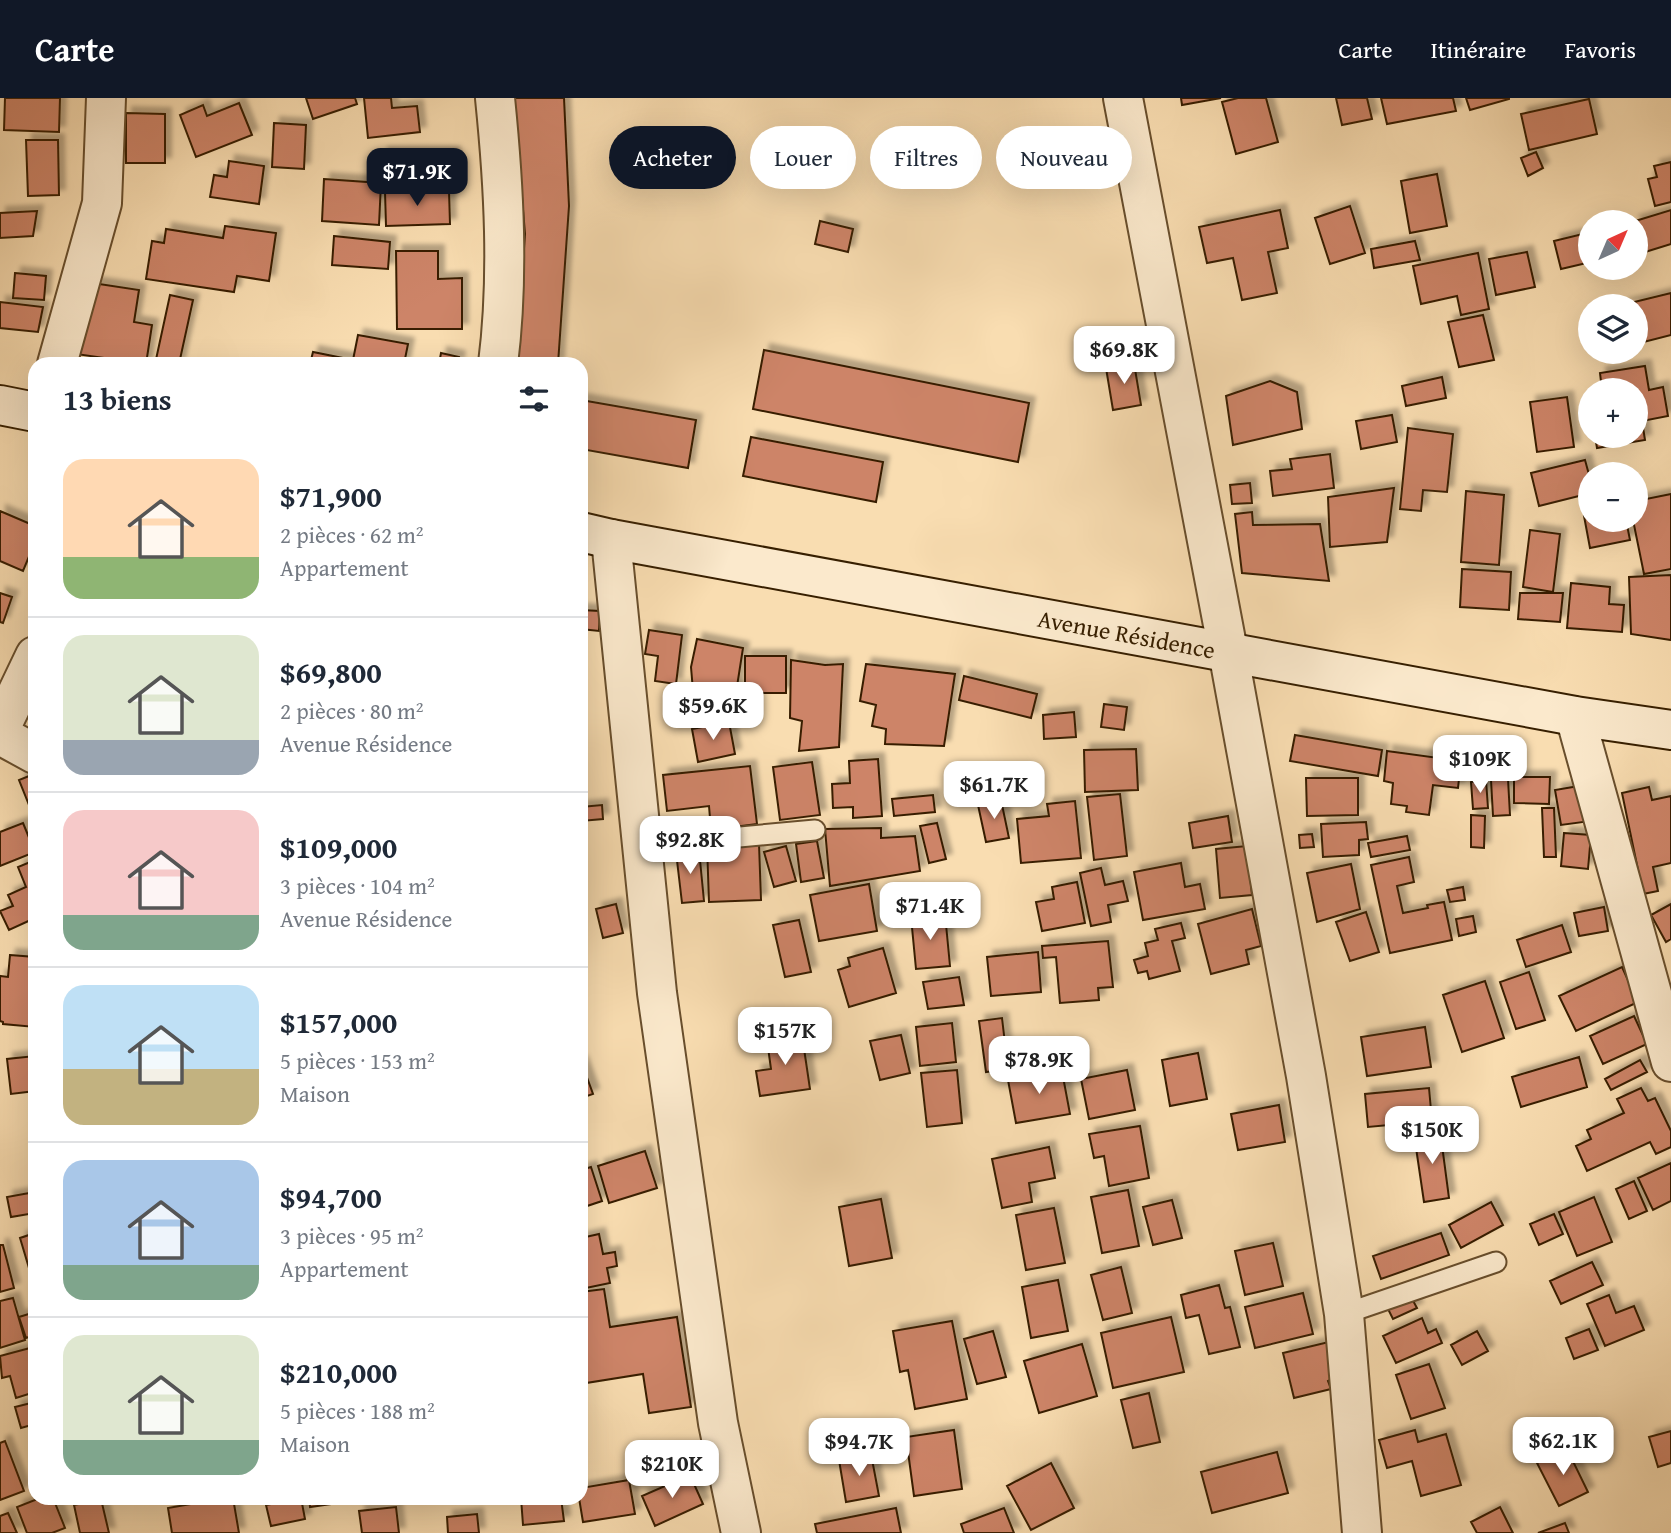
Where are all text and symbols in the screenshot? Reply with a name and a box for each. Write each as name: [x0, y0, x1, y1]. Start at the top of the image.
text: Carte: [35, 25, 114, 73]
text: Carte: [1339, 32, 1393, 67]
text: Itinéraire: [1431, 32, 1526, 67]
text: Favoris: [1564, 32, 1636, 67]
chip: Acheter: [609, 126, 736, 189]
chip: Louer: [750, 126, 856, 189]
chip: Filtres: [870, 126, 982, 189]
chip: Nouveau: [996, 126, 1132, 189]
pin: $71.9K: [360, 148, 474, 208]
text: $71.9K: [383, 154, 451, 187]
north arrow: [1578, 210, 1648, 280]
map controls: [1578, 210, 1648, 532]
button: layers: [1578, 294, 1648, 364]
pin: $69.8K: [1067, 327, 1181, 386]
text: $69.8K: [1090, 332, 1158, 365]
text: 13 biens: [63, 377, 172, 421]
button: +: [1578, 378, 1648, 448]
icon: filters: [515, 380, 553, 418]
button: −: [1578, 462, 1648, 532]
text: $71,900: [280, 474, 382, 518]
icon: home: [119, 487, 203, 571]
text: 2 pièces · 62 m²: [280, 518, 424, 551]
text: Appartement: [280, 551, 409, 584]
street label: Avenue Résidence: [1035, 600, 1218, 667]
text: $69,800: [280, 650, 382, 694]
icon: home: [119, 663, 203, 747]
pin: $59.6K: [656, 682, 770, 742]
text: $59.6K: [679, 688, 747, 721]
text: 2 pièces · 80 m²: [280, 694, 424, 727]
text: Avenue Résidence: [280, 727, 452, 760]
pin: $109K: [1431, 736, 1529, 795]
text: $109K: [1449, 741, 1511, 774]
pin: $61.7K: [937, 762, 1051, 821]
text: $61.7K: [960, 767, 1028, 800]
pin: $92.8K: [633, 816, 747, 876]
text: $92.8K: [656, 822, 724, 855]
text: $109,000: [280, 825, 397, 869]
icon: home: [119, 838, 203, 922]
text: 3 pièces · 104 m²: [280, 869, 435, 902]
pin: $71.4K: [873, 882, 987, 942]
text: $71.4K: [896, 888, 964, 921]
text: Avenue Résidence: [280, 902, 452, 935]
text: $157,000: [280, 1000, 397, 1044]
pin: $157K: [736, 1007, 834, 1067]
icon: home: [119, 1013, 203, 1097]
text: $157K: [754, 1013, 816, 1046]
pin: $78.9K: [982, 1037, 1096, 1096]
text: $78.9K: [1005, 1042, 1073, 1075]
text: 5 pièces · 153 m²: [280, 1044, 435, 1077]
text: Maison: [280, 1077, 350, 1110]
pin: $150K: [1383, 1107, 1481, 1166]
text: $150K: [1401, 1112, 1463, 1145]
text: $94,700: [280, 1175, 382, 1219]
icon: home: [119, 1188, 203, 1272]
text: 3 pièces · 95 m²: [280, 1219, 424, 1252]
text: Appartement: [280, 1252, 409, 1285]
text: $210,000: [280, 1350, 397, 1394]
icon: home: [119, 1363, 203, 1447]
text: 5 pièces · 188 m²: [280, 1394, 435, 1427]
pin: $94.7K: [802, 1418, 916, 1478]
pin: $62.1K: [1506, 1418, 1620, 1477]
text: $62.1K: [1529, 1423, 1597, 1456]
text: $94.7K: [825, 1424, 893, 1457]
text: Maison: [280, 1427, 350, 1460]
pin: $210K: [623, 1440, 721, 1500]
text: $210K: [641, 1446, 703, 1479]

